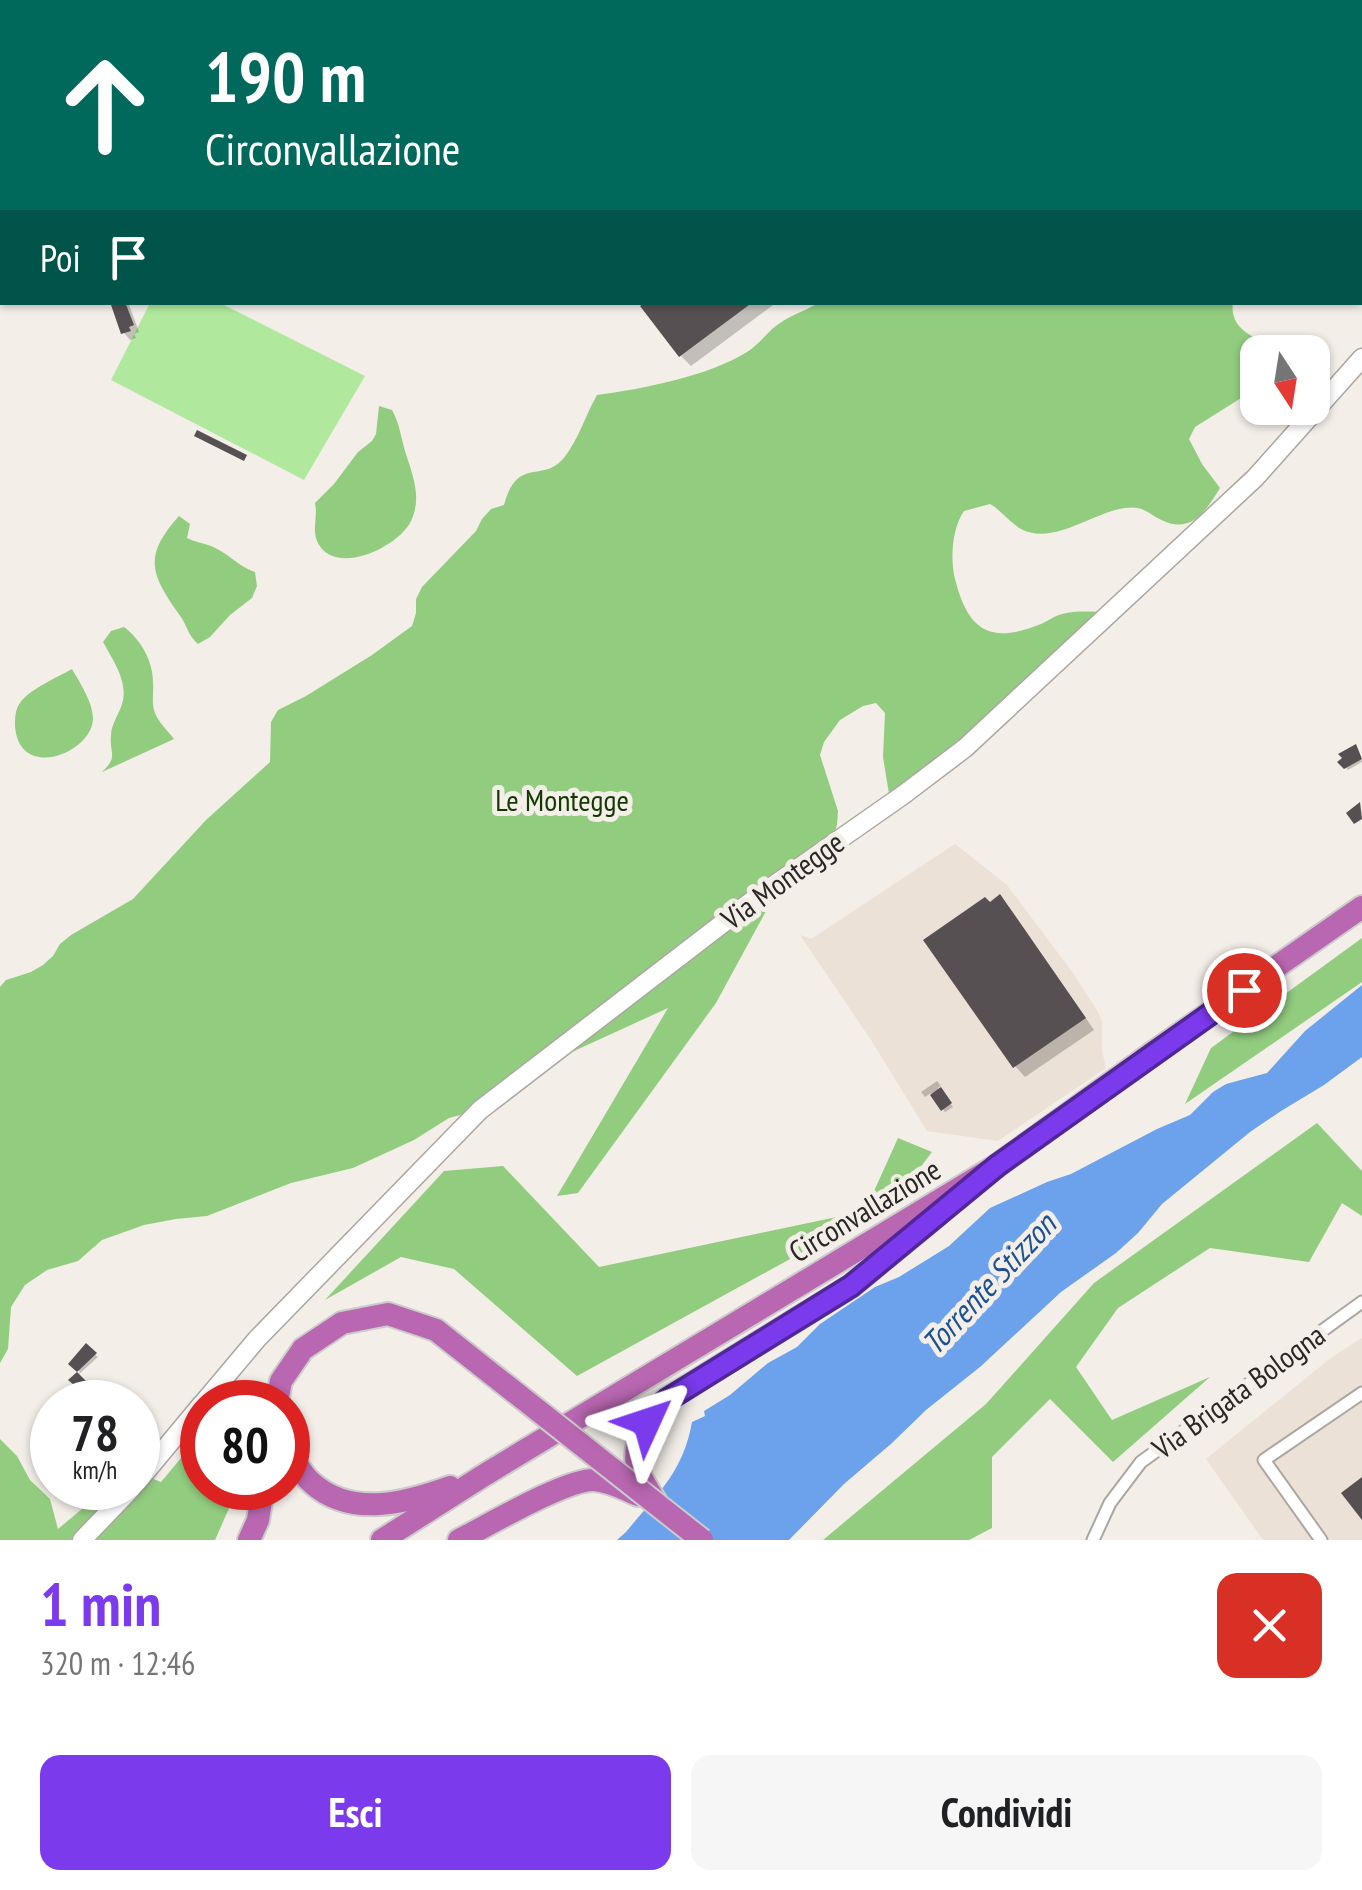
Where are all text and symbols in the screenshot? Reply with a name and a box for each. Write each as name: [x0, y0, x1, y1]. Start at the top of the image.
text: 190 m: [205, 31, 366, 121]
icon: ahead: [40, 40, 170, 170]
text: Circonvallazione: [205, 119, 460, 177]
icon: arrive: [101, 230, 156, 285]
text: Poi: [40, 233, 81, 282]
north arrow: [1240, 335, 1330, 425]
map controls: [1240, 335, 1330, 425]
park label: Le Montegge: [495, 780, 629, 819]
street label: Via Montegge: [712, 822, 851, 938]
pin: [1202, 948, 1287, 1033]
icon: arrive: [1217, 963, 1272, 1018]
street label: Circonvallazione: [781, 1149, 947, 1270]
water label: Torrente Stizzon: [912, 1202, 1066, 1363]
street label: Via Brigata Bologna: [1143, 1315, 1332, 1467]
position arrow: [595, 1370, 699, 1474]
speed limit sign: 80: [180, 1380, 310, 1510]
text: 78: [71, 1400, 119, 1465]
text: km/h: [73, 1454, 117, 1486]
text: 1 min: [40, 1565, 161, 1643]
button: close: [1217, 1573, 1322, 1678]
text: 320 m · 12:46: [40, 1642, 195, 1684]
button: Esci: [40, 1755, 671, 1870]
button: Condividi: [691, 1755, 1322, 1870]

